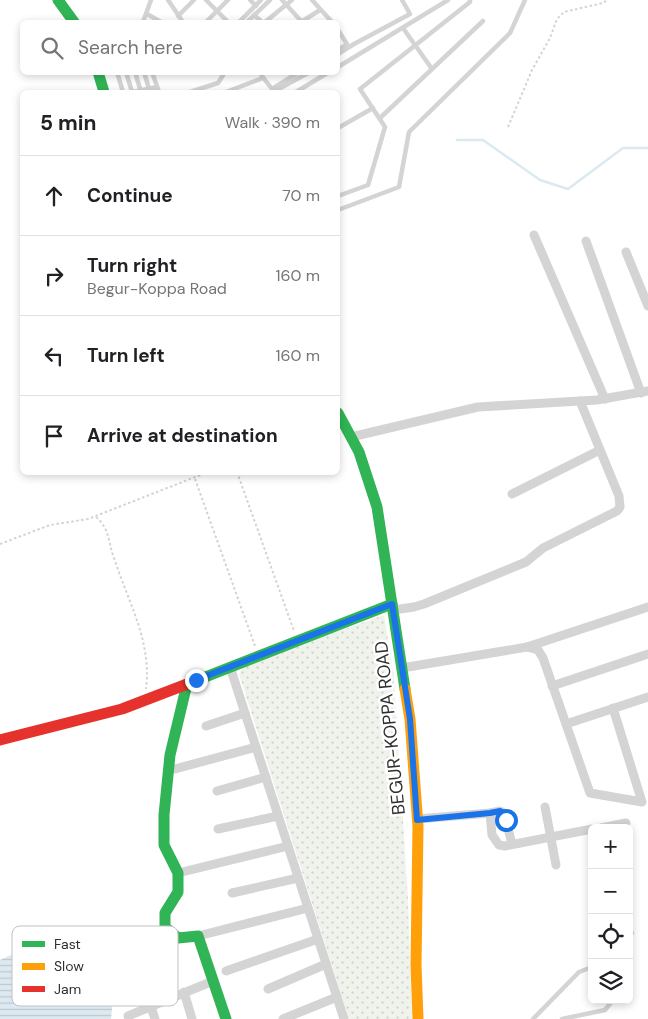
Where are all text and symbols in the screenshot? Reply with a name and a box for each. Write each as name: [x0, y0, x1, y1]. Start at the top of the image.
search box: [20, 20, 340, 75]
icon: search: [38, 34, 66, 62]
text: Search here: [78, 35, 183, 60]
text: 5 min: [40, 109, 96, 137]
text: Walk · 390 m: [225, 112, 320, 133]
icon: ahead: [40, 182, 68, 210]
text: Continue: [87, 183, 173, 208]
text: 70 m: [282, 185, 320, 206]
text: Turn right: [87, 253, 177, 278]
icon: right: [40, 262, 68, 290]
text: 160 m: [276, 265, 320, 286]
text: Begur-Koppa Road: [87, 278, 227, 299]
icon: left: [40, 342, 68, 370]
text: Turn left: [87, 343, 165, 368]
text: 160 m: [276, 345, 320, 366]
icon: arrive: [40, 422, 68, 450]
text: Arrive at destination: [87, 423, 278, 448]
street label: BEGUR-KOPPA ROAD: [369, 640, 411, 816]
route end: [185, 669, 208, 692]
route start: [495, 809, 518, 832]
map controls: [588, 824, 633, 1004]
button: +: [588, 824, 633, 869]
button: −: [588, 869, 633, 914]
button: locate: [588, 914, 633, 959]
legend: [12, 926, 178, 1006]
text: Fast: [54, 935, 81, 953]
text: Slow: [54, 957, 84, 975]
button: layers: [588, 959, 633, 1004]
text: Jam: [54, 980, 81, 998]

